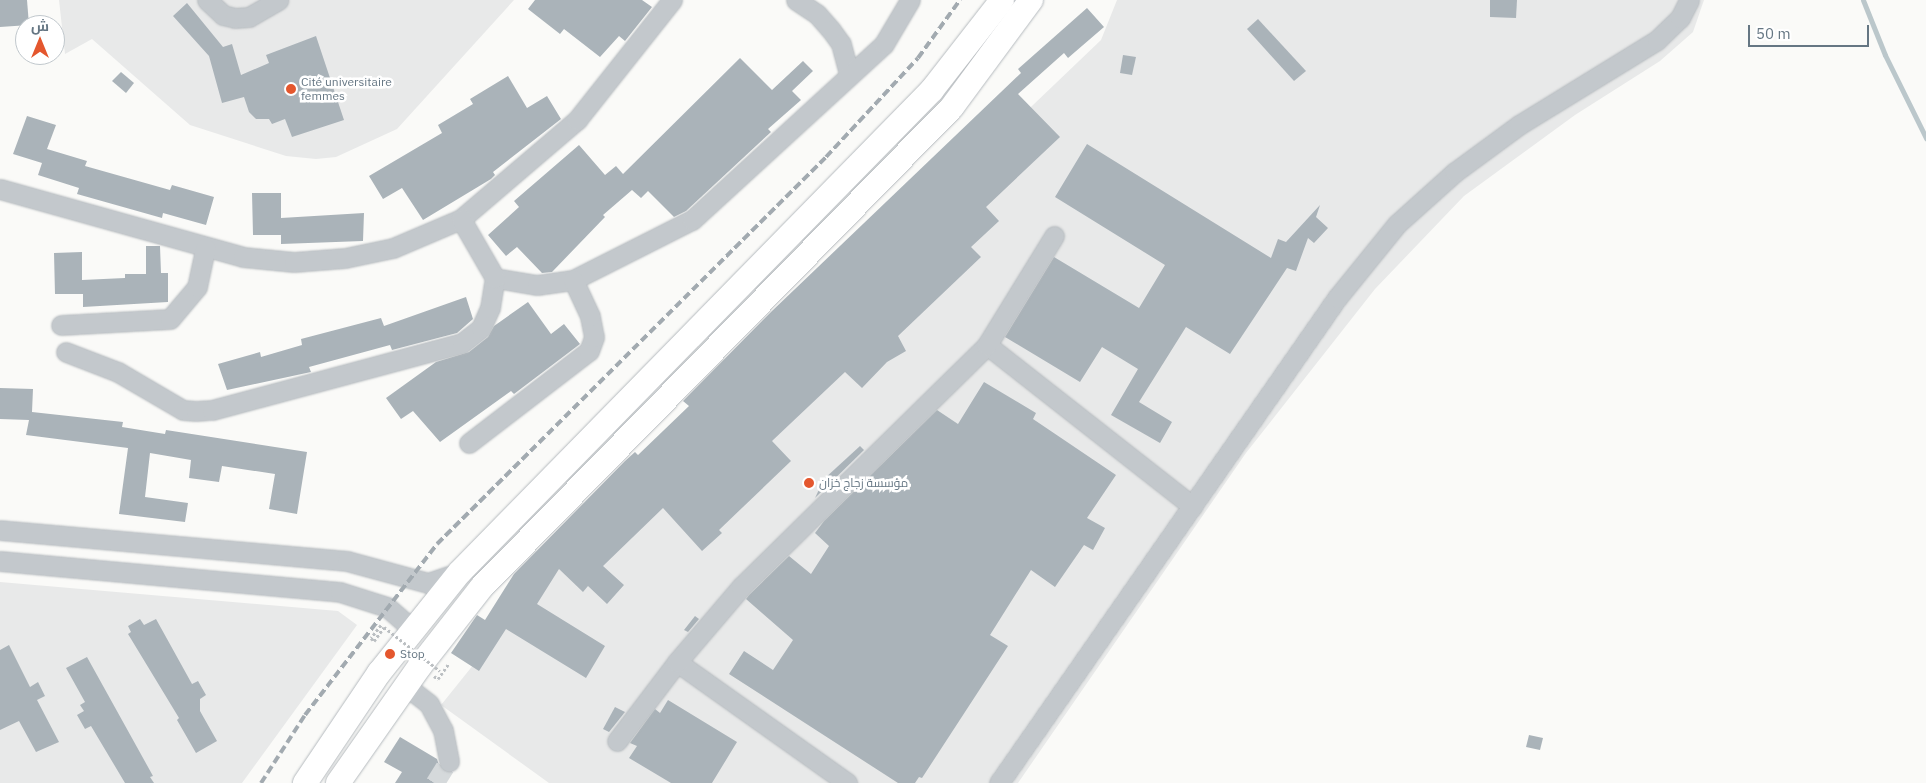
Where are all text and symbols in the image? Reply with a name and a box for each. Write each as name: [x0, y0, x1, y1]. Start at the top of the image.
north arrow: [15, 15, 65, 65]
scale bar: [1751, 15, 1872, 47]
text: ش: [31, 17, 49, 35]
text: 50 m: [1756, 24, 1791, 43]
place label: Cité universitaire femmes: [301, 75, 392, 103]
marker: Cité universitaire femmes: [285, 83, 297, 95]
place label: مؤسسة زجاج خزان: [819, 476, 908, 490]
marker: مؤسسة زجاج خزان: [803, 477, 815, 489]
place label: Stop: [400, 647, 425, 661]
marker: Stop: [384, 648, 396, 660]

